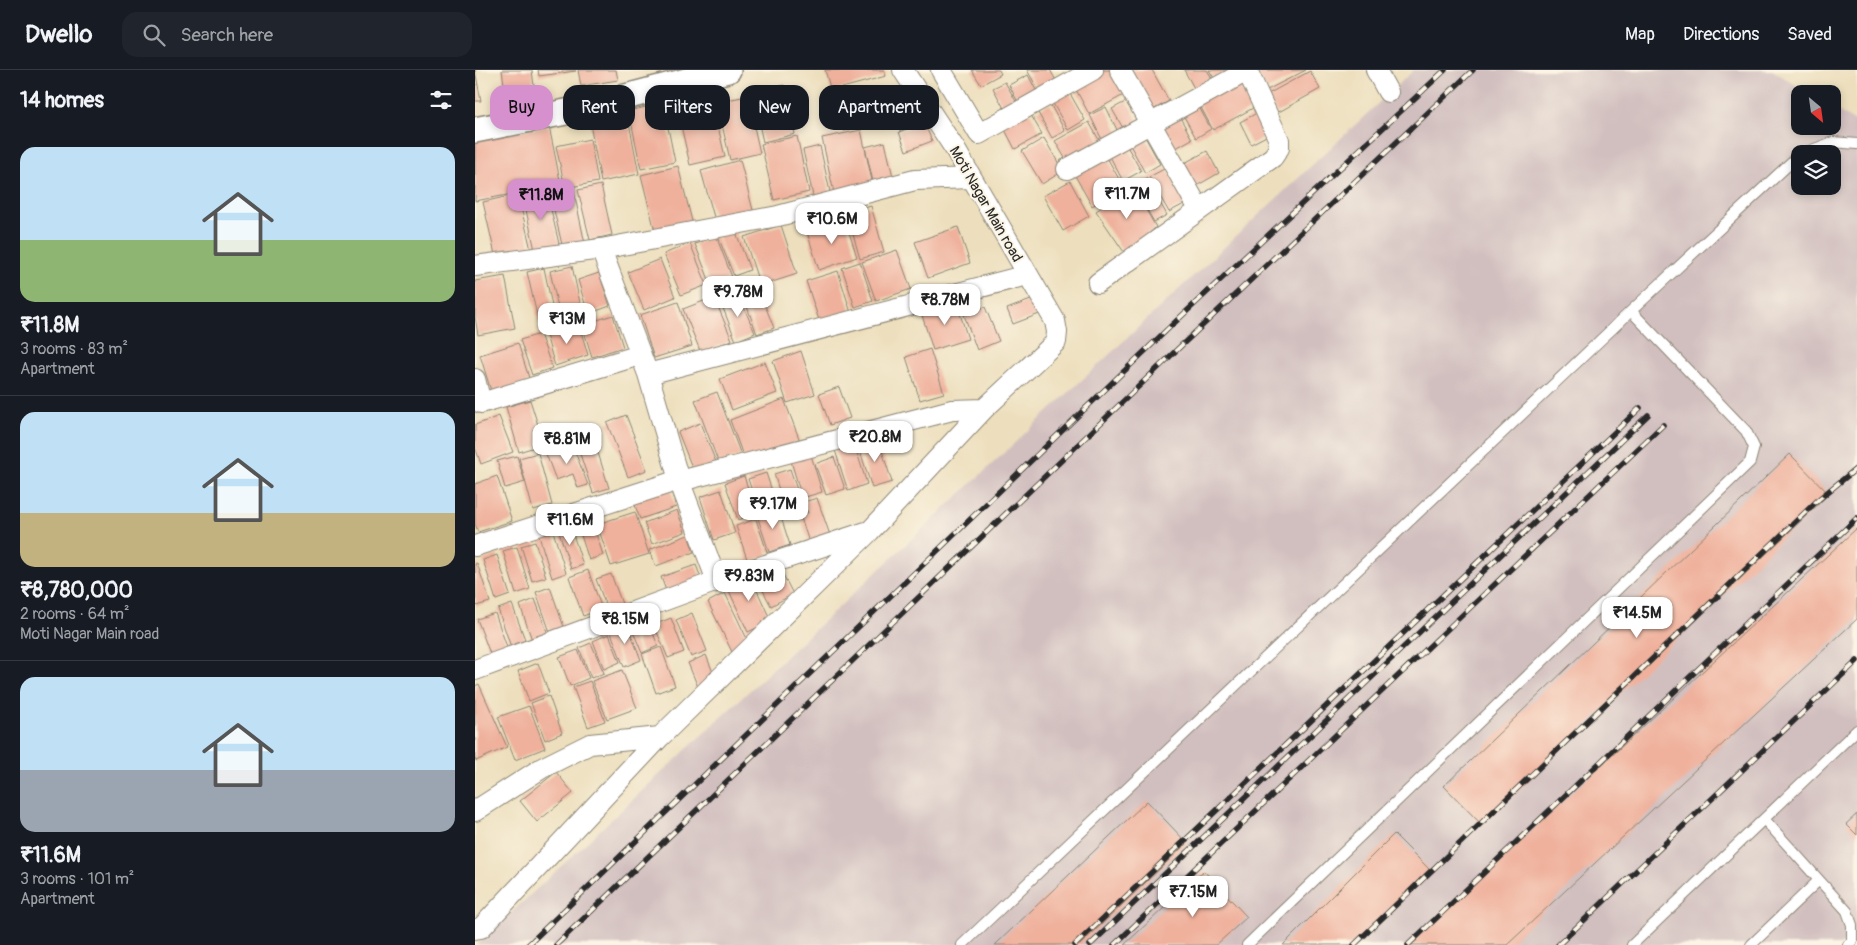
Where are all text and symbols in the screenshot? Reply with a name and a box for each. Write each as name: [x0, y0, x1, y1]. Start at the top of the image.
search box: [122, 12, 472, 57]
text: Dwello: [25, 20, 92, 49]
icon: search: [140, 21, 168, 49]
text: Search here: [180, 23, 273, 47]
text: Map: [1625, 23, 1655, 46]
text: Directions: [1683, 23, 1759, 46]
text: Saved: [1787, 23, 1832, 46]
chip: Buy: [490, 85, 553, 130]
chip: Rent: [563, 85, 635, 130]
chip: Filters: [645, 85, 730, 130]
chip: New: [740, 85, 809, 130]
chip: Apartment: [819, 85, 939, 130]
north arrow: [1791, 85, 1841, 135]
map controls: [1791, 85, 1841, 195]
icon: filters: [427, 86, 455, 114]
text: 14 homes: [20, 87, 104, 114]
street label: Moti Nagar Main road: [945, 143, 1026, 266]
button: layers: [1791, 145, 1841, 195]
pin: ₹11.8M: [500, 178, 582, 221]
pin: ₹11.7M: [1086, 178, 1168, 220]
icon: home: [193, 179, 283, 269]
text: ₹11.7M: [1104, 184, 1150, 204]
text: ₹11.8M: [518, 185, 564, 205]
pin: ₹10.6M: [791, 202, 873, 245]
text: ₹10.6M: [806, 209, 858, 229]
pin: ₹9.78M: [697, 276, 779, 318]
text: ₹9.78M: [713, 282, 763, 302]
pin: ₹8.78M: [904, 284, 986, 326]
text: ₹8.78M: [920, 290, 970, 310]
pin: ₹13M: [537, 302, 597, 345]
text: ₹13M: [549, 309, 585, 329]
text: ₹11.8M: [20, 312, 79, 339]
text: 3 rooms · 83 m²: [20, 339, 128, 359]
text: Apartment: [20, 359, 95, 379]
pin: ₹20.8M: [834, 420, 916, 463]
pin: ₹8.81M: [526, 422, 608, 465]
text: ₹20.8M: [849, 427, 901, 447]
text: ₹8.81M: [543, 429, 591, 449]
icon: home: [193, 445, 283, 535]
pin: ₹9.17M: [732, 488, 814, 530]
text: ₹9.17M: [749, 494, 797, 514]
pin: ₹11.6M: [529, 504, 611, 546]
text: ₹11.6M: [547, 510, 593, 530]
pin: ₹9.83M: [708, 560, 790, 602]
text: ₹9.83M: [724, 566, 774, 586]
text: ₹8,780,000: [20, 577, 133, 604]
pin: ₹14.5M: [1596, 596, 1678, 639]
pin: ₹8.15M: [584, 602, 666, 645]
text: ₹14.5M: [1613, 603, 1661, 623]
text: 2 rooms · 64 m²: [20, 604, 130, 624]
text: ₹8.15M: [601, 609, 649, 629]
text: Moti Nagar Main road: [20, 624, 159, 644]
icon: home: [193, 710, 283, 800]
text: ₹11.6M: [20, 842, 81, 869]
text: 3 rooms · 101 m²: [20, 869, 134, 889]
pin: ₹7.15M: [1152, 876, 1234, 918]
text: ₹7.15M: [1169, 882, 1217, 902]
text: Apartment: [20, 889, 95, 909]

